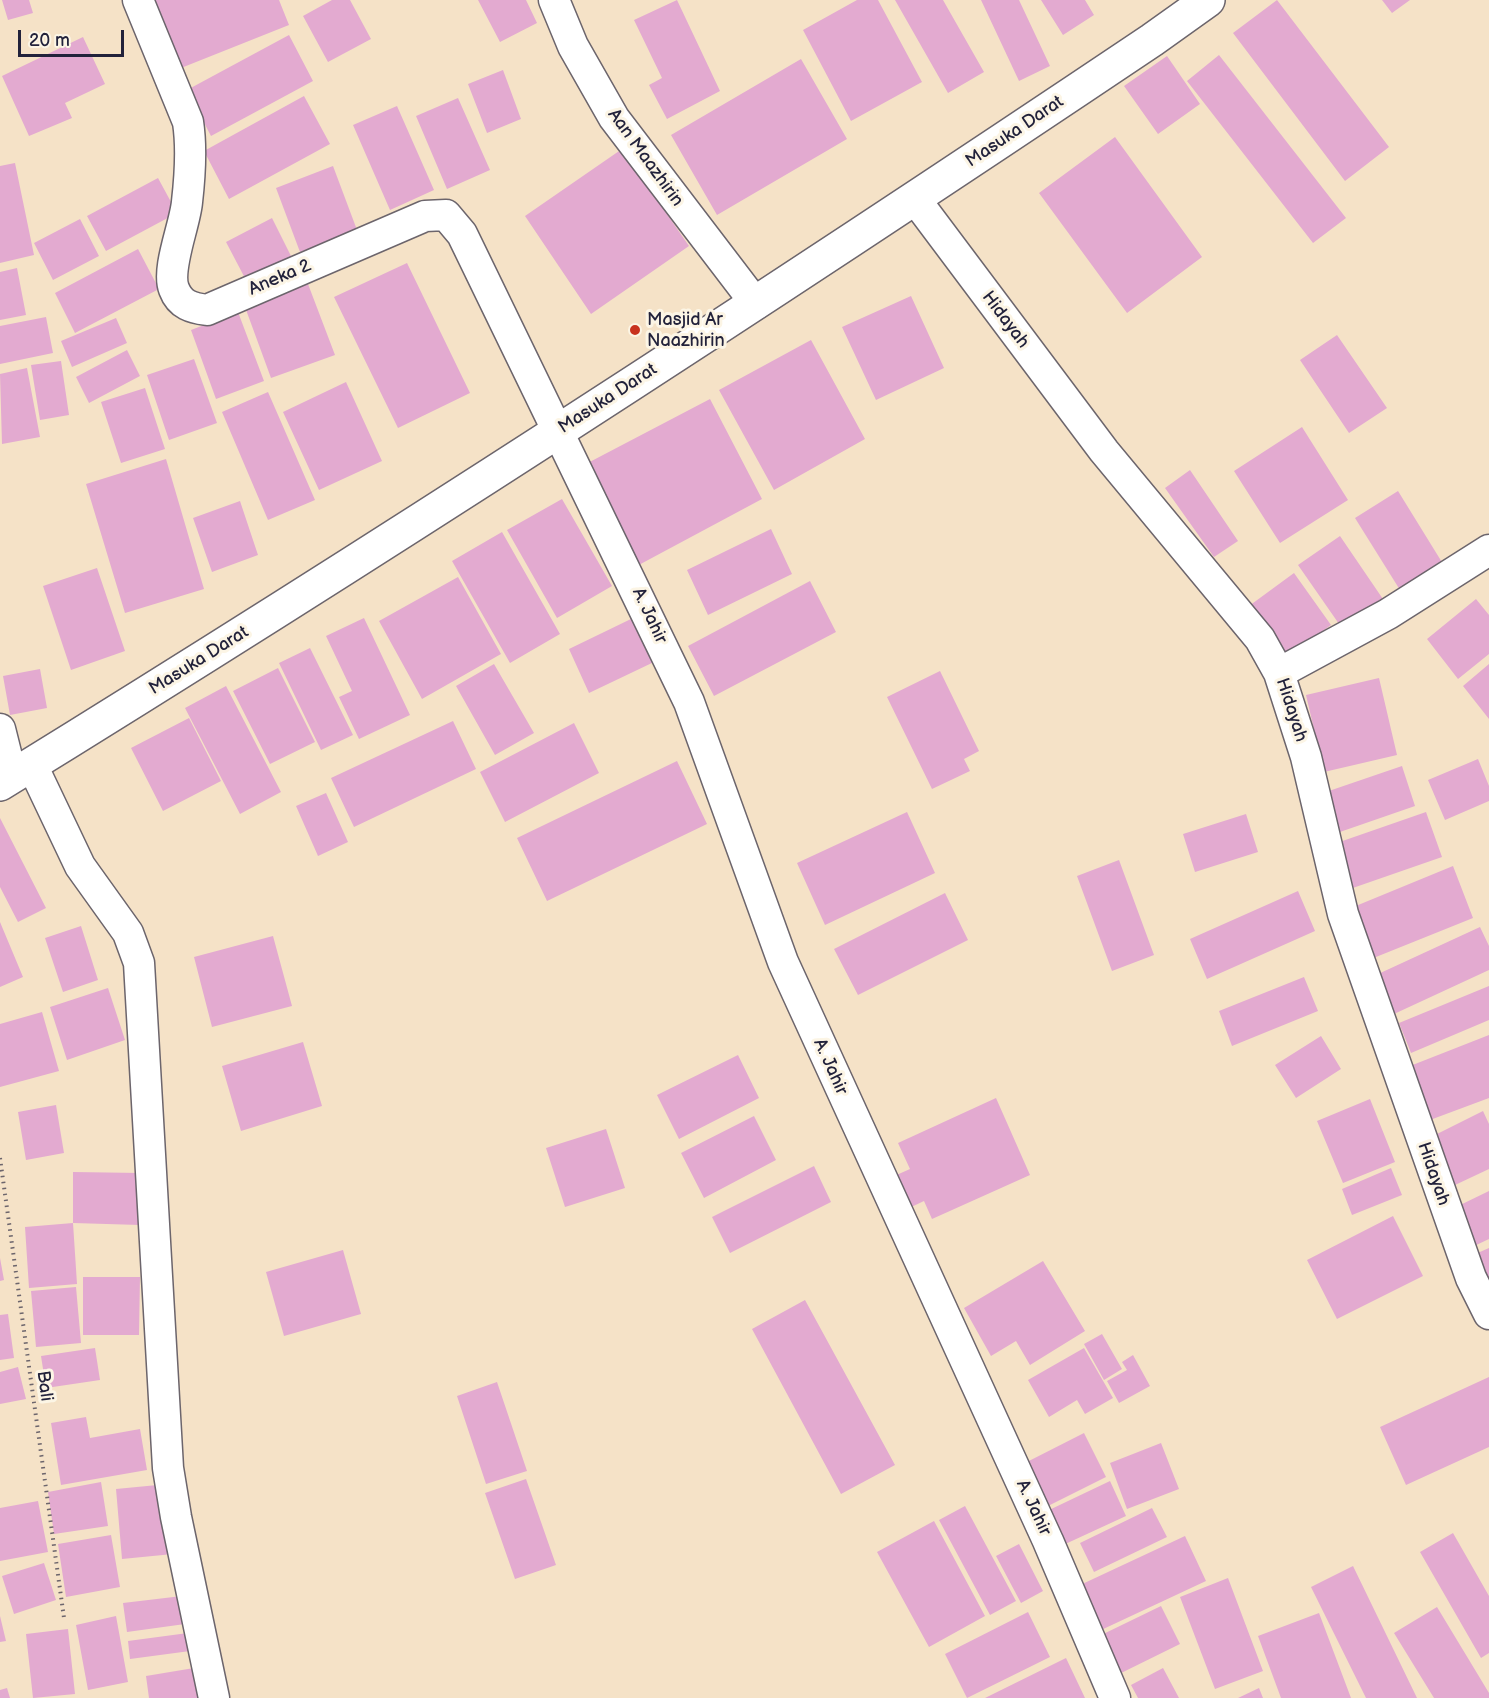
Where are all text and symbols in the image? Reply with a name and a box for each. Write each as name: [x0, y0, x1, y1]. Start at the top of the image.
scale bar: [21, 18, 128, 56]
text: 20 m: [29, 30, 70, 51]
street label: Masuka Darat: [962, 91, 1068, 173]
street label: Aan Maazhirin: [602, 105, 688, 211]
street label: Aneka 2: [245, 255, 315, 301]
street label: Hidayah: [977, 287, 1033, 353]
place label: Masjid Ar Naazhirin: [647, 309, 725, 352]
marker: Masjid Ar Naazhirin: [628, 323, 642, 337]
street label: Masuka Darat: [555, 359, 661, 439]
street label: A. Jahir: [627, 585, 671, 647]
street label: Masuka Darat: [145, 622, 253, 700]
street label: Hidayah: [1271, 675, 1311, 745]
street label: A. Jahir: [808, 1036, 852, 1098]
street label: Hidayah: [1412, 1139, 1454, 1209]
street label: Bali: [31, 1369, 57, 1403]
street label: A. Jahir: [1011, 1477, 1055, 1539]

